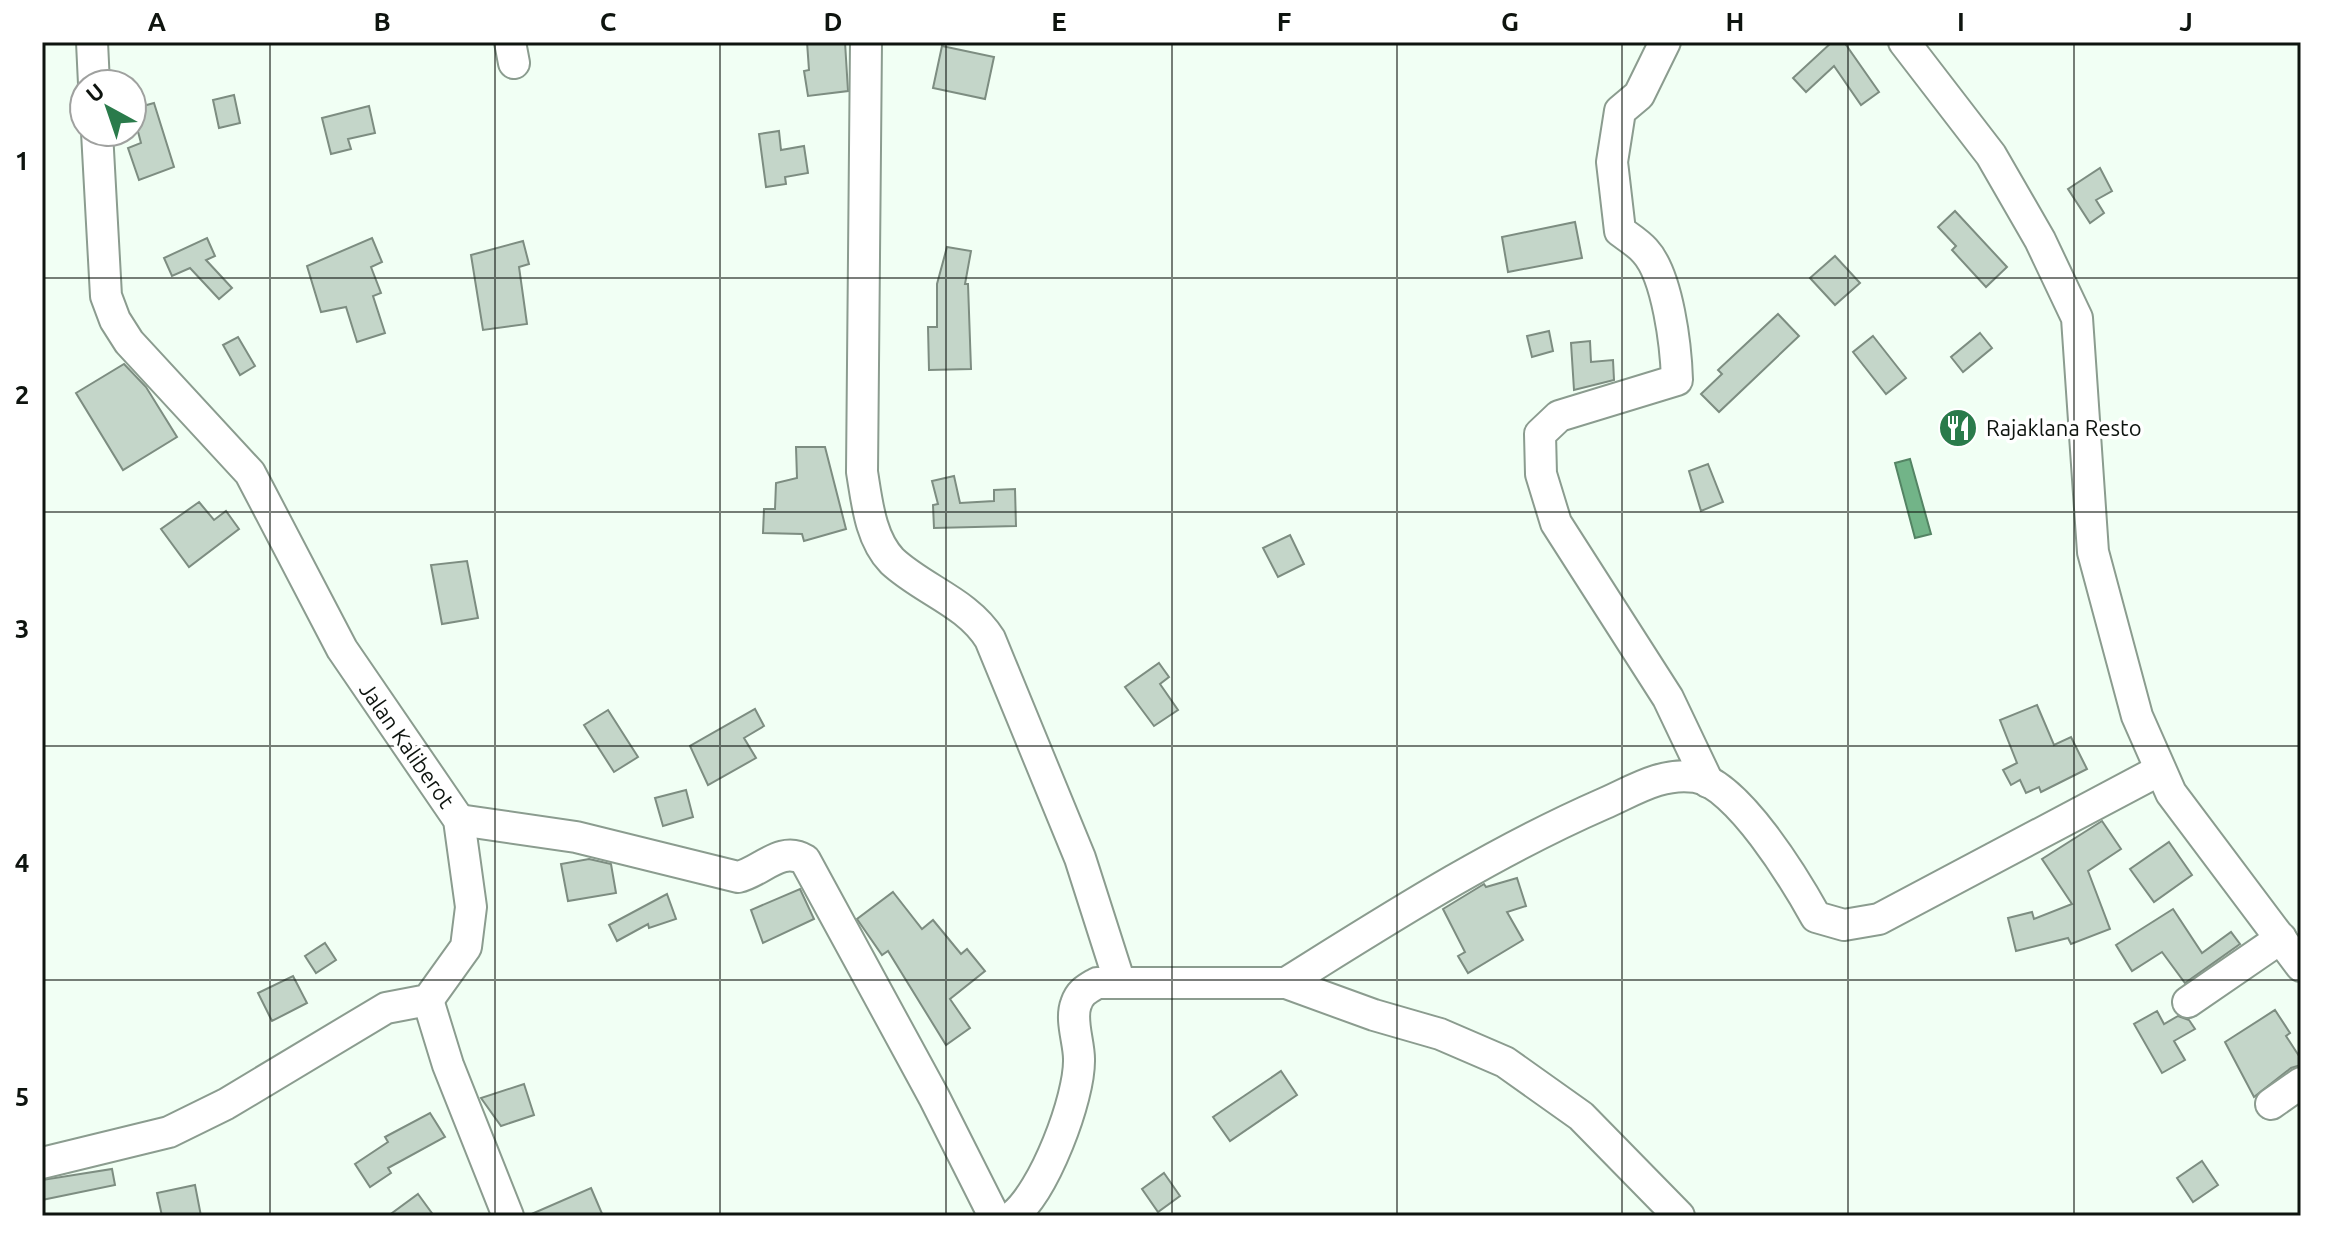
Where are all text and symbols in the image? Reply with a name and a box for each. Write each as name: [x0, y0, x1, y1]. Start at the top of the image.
text: A: [148, 7, 167, 36]
text: B: [373, 7, 391, 36]
text: C: [600, 7, 617, 36]
text: D: [824, 7, 842, 36]
text: E: [1051, 7, 1067, 36]
text: F: [1277, 7, 1291, 36]
text: G: [1501, 7, 1519, 36]
text: H: [1726, 7, 1744, 36]
text: I: [1957, 7, 1965, 36]
text: J: [2179, 7, 2193, 36]
north arrow: [68, 68, 148, 148]
text: U: [81, 78, 109, 107]
text: 1: [15, 146, 29, 175]
text: 2: [15, 380, 29, 409]
restaurant icon: Rajaklana Resto: [1937, 407, 1979, 449]
place label: Rajaklana Resto: [1986, 415, 2142, 440]
text: 3: [15, 614, 29, 643]
street label: Jalan Kaliberot: [355, 677, 460, 813]
text: 4: [15, 848, 29, 877]
text: 5: [15, 1082, 29, 1111]

